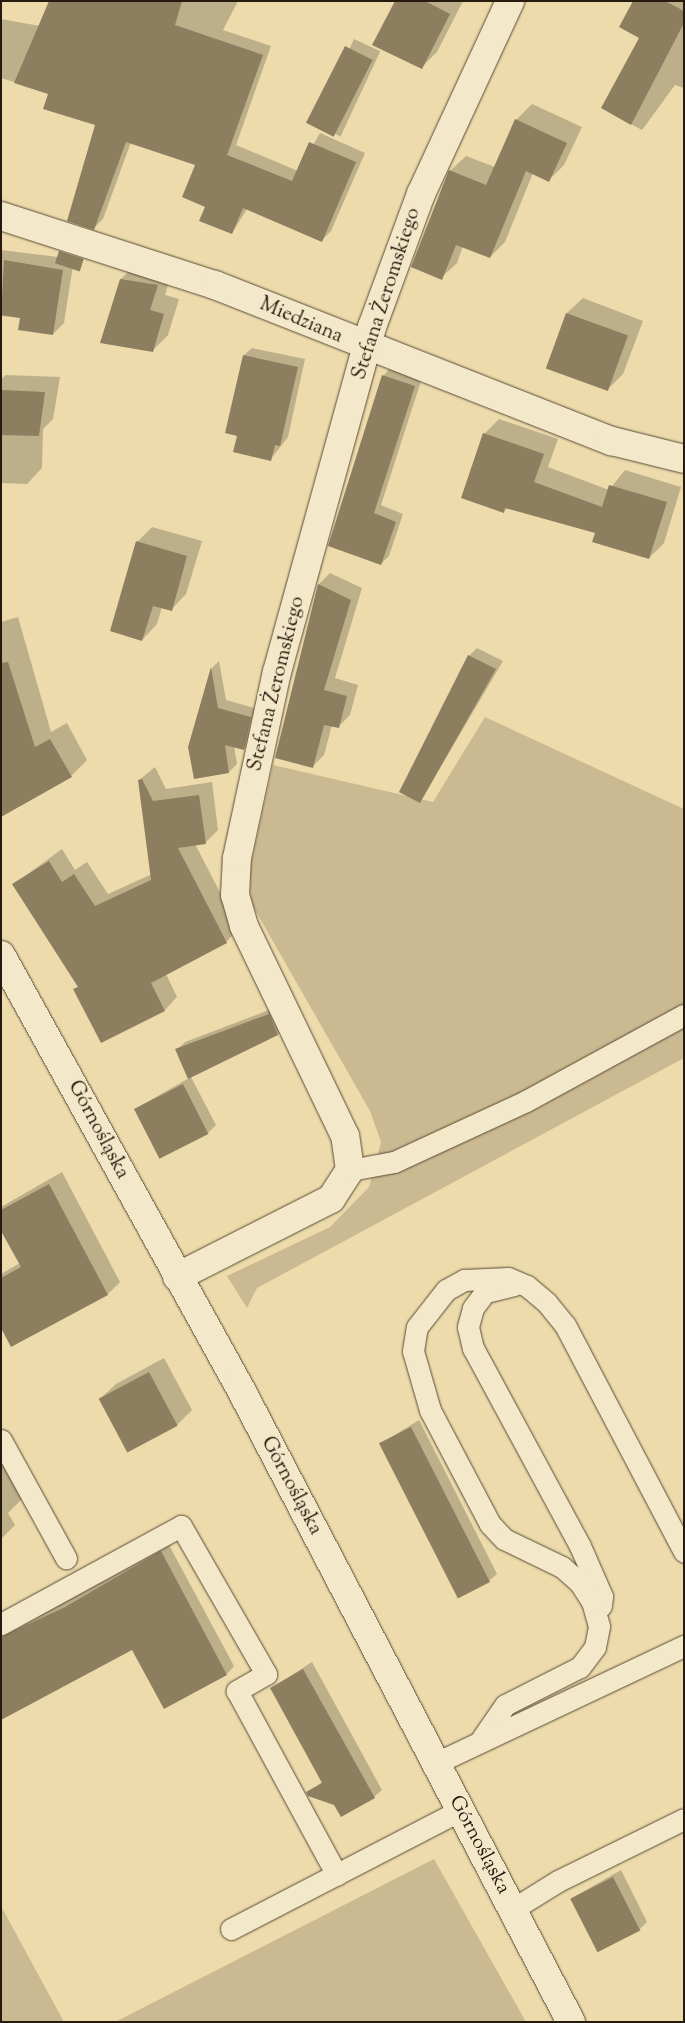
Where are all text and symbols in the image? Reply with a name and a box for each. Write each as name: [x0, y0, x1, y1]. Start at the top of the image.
street label: Stefana Żeromskiego: [348, 205, 426, 383]
street label: Miedziana: [256, 293, 346, 349]
street label: Stefana Żeromskiego: [244, 594, 310, 774]
street label: Górnośląska: [62, 1077, 134, 1183]
street label: Górnośląska: [255, 1433, 327, 1539]
street label: Górnośląska: [443, 1792, 515, 1898]

